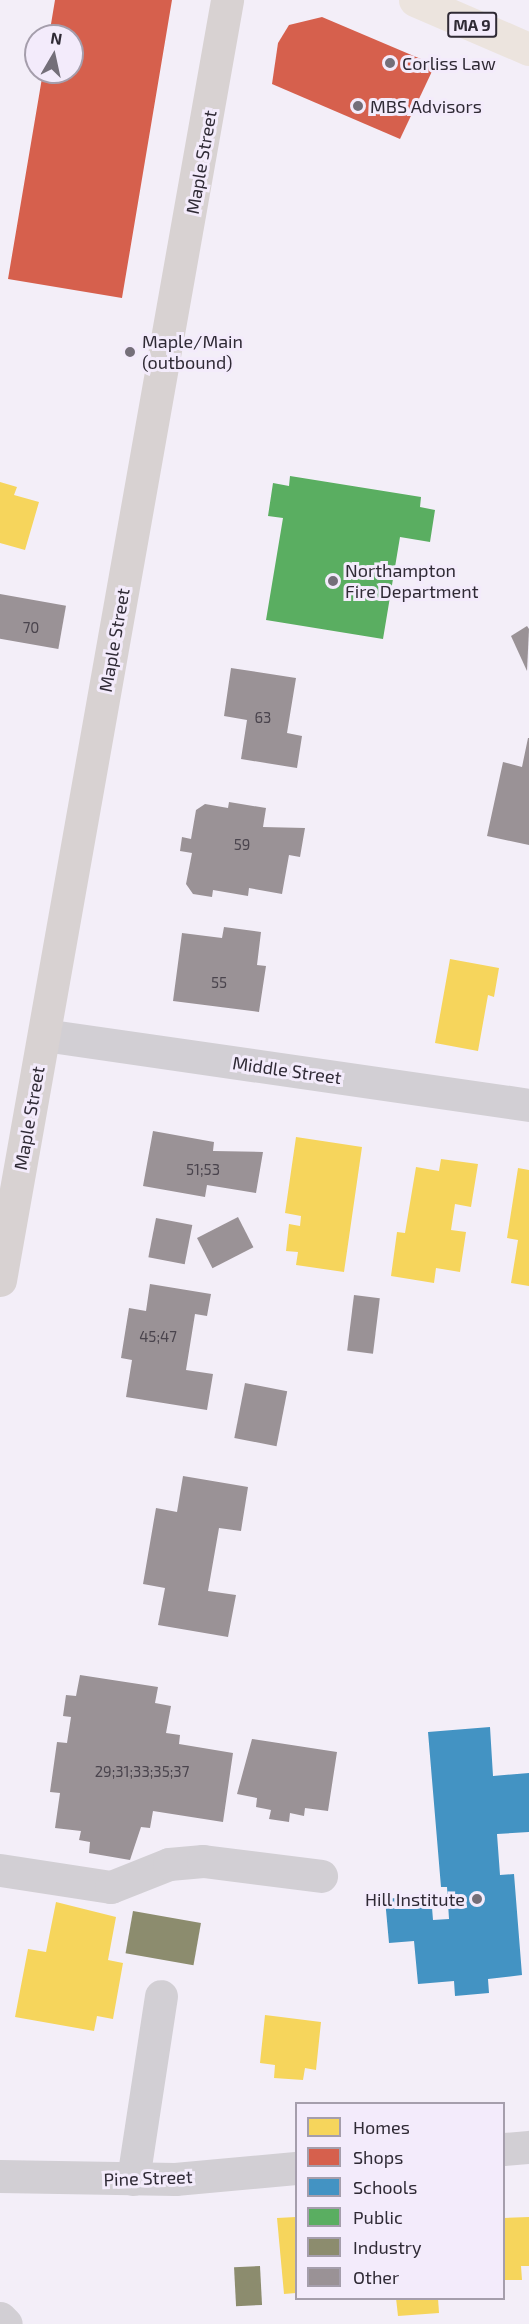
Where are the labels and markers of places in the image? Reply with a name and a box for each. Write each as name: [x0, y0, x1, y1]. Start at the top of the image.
place label: Corliss Law: [402, 52, 496, 74]
marker: Corliss Law: [383, 56, 397, 70]
place label: MBS Advisors: [370, 95, 482, 117]
marker: MBS Advisors: [351, 99, 365, 113]
place label: Maple/Main (outbound): [142, 331, 243, 374]
marker: Maple/Main (outbound): [123, 345, 137, 359]
place label: Northampton Fire Department: [345, 560, 479, 602]
marker: Northampton Fire Department: [326, 574, 340, 588]
place label: Hill Institute: [365, 1888, 465, 1910]
marker: Hill Institute: [470, 1892, 484, 1906]

